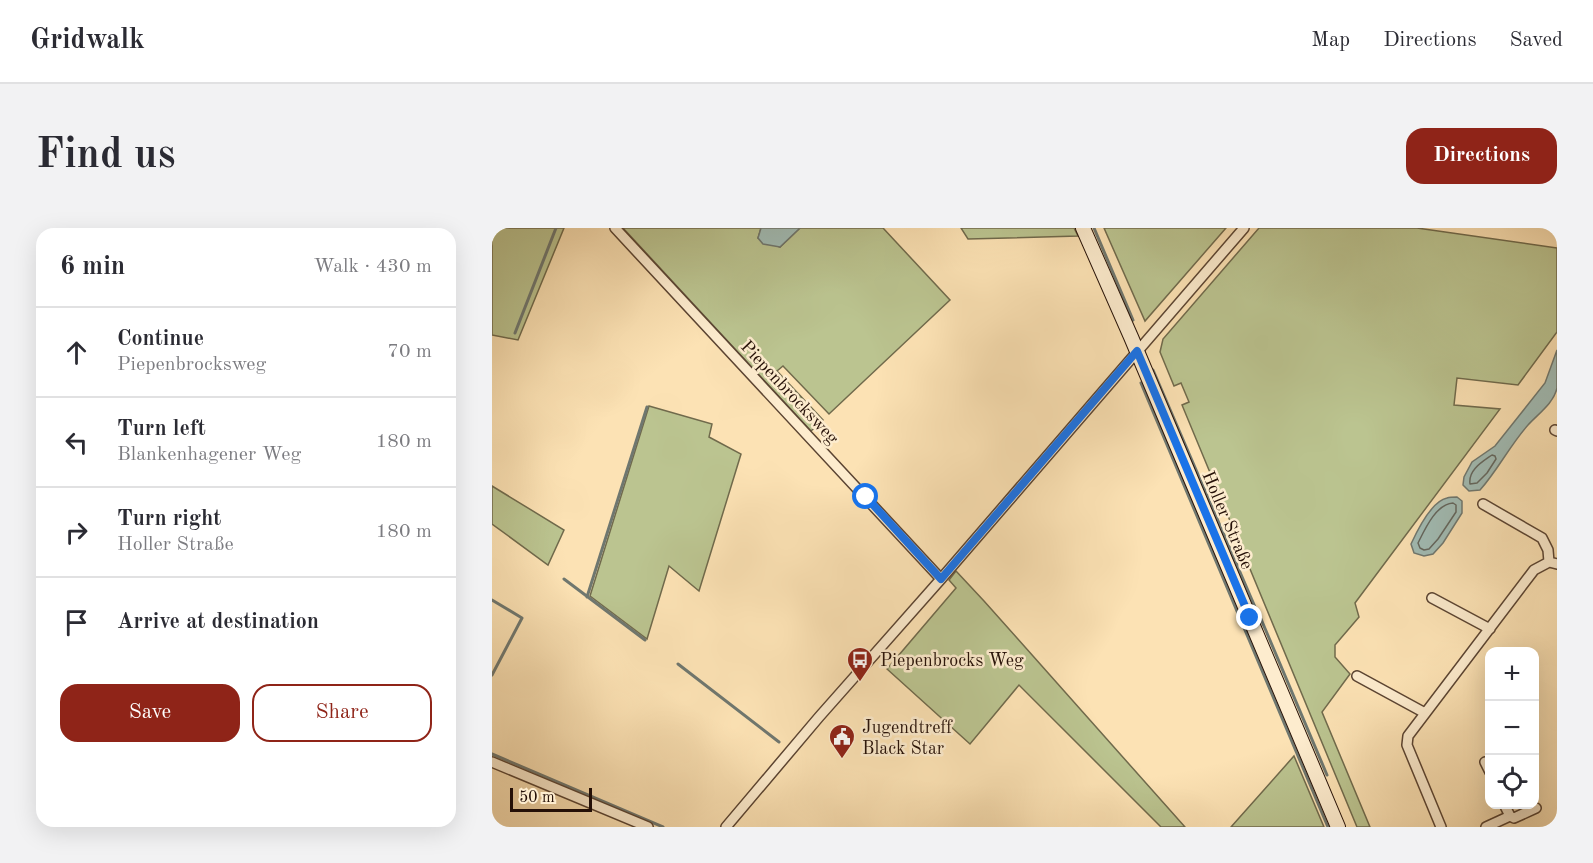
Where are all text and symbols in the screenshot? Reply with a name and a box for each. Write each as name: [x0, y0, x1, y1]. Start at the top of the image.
text: Gridwalk: [30, 27, 145, 55]
text: Map: [1311, 30, 1350, 51]
text: Directions: [1383, 30, 1477, 51]
text: Saved: [1510, 30, 1563, 51]
button: Directions: [1406, 128, 1557, 184]
text: Find us: [36, 135, 175, 177]
text: 6 min: [60, 254, 125, 280]
text: Walk · 430 m: [313, 257, 432, 277]
text: Continue: [117, 328, 204, 350]
icon: ahead: [60, 336, 93, 369]
street label: Piepenbrocksweg: [737, 337, 842, 448]
text: 70 m: [387, 342, 432, 362]
text: Piepenbrocksweg: [117, 355, 266, 375]
text: Turn left: [117, 418, 206, 440]
icon: left: [60, 426, 93, 459]
text: 180 m: [376, 432, 432, 452]
text: Blankenhagener Weg: [117, 445, 301, 465]
street label: Holler Straße: [1198, 469, 1256, 572]
route start: [852, 483, 878, 509]
text: Turn right: [117, 508, 221, 530]
icon: right: [60, 516, 93, 549]
text: 180 m: [376, 522, 432, 542]
text: Holler Straße: [117, 535, 234, 555]
route end: [1236, 604, 1262, 630]
icon: arrive: [60, 606, 93, 639]
text: Arrive at destination: [117, 611, 319, 633]
bus stop icon: Piepenbrocks Weg: [845, 645, 875, 683]
map controls: [1485, 647, 1539, 809]
button: +: [1485, 647, 1539, 701]
place label: Piepenbrocks Weg: [880, 652, 1024, 670]
button: Save: [60, 684, 240, 742]
button: Share: [252, 684, 432, 742]
button: −: [1485, 701, 1539, 755]
place label: Jugendtreff Black Star: [862, 719, 953, 758]
public building icon: Jugendtreff Black Star: [827, 722, 857, 760]
button: locate: [1485, 755, 1539, 809]
scale bar: [510, 785, 592, 812]
text: 50 m: [519, 790, 555, 806]

